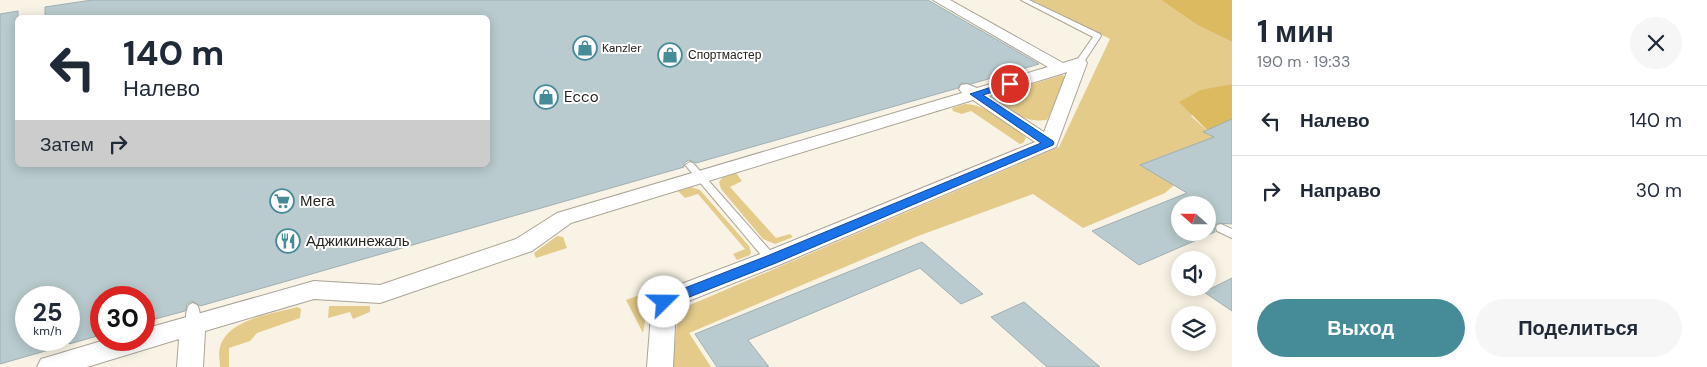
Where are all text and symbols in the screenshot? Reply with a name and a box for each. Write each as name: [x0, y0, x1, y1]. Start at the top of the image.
text: 1 мин: [1257, 12, 1334, 51]
button: close: [1630, 17, 1682, 69]
text: 140 m: [123, 30, 224, 76]
icon: left: [40, 35, 105, 100]
shop icon: Kanzler: [572, 35, 598, 61]
place label: Kanzler: [602, 40, 642, 56]
shop icon: Спортмастер: [657, 42, 683, 68]
place label: Спортмастер: [688, 47, 762, 63]
text: 190 m · 19:33: [1257, 51, 1350, 72]
pin: [989, 63, 1031, 105]
icon: arrive: [996, 70, 1024, 98]
text: Налево: [123, 74, 200, 103]
shop icon: Ecco: [533, 84, 559, 110]
place label: Ecco: [564, 87, 599, 107]
icon: left: [1257, 107, 1285, 135]
text: Налево: [1300, 108, 1370, 133]
text: 140 m: [1630, 108, 1682, 133]
icon: right: [104, 130, 132, 158]
text: Затем: [40, 132, 94, 157]
icon: right: [1257, 177, 1285, 205]
text: Направо: [1300, 178, 1381, 203]
text: 30 m: [1636, 178, 1682, 203]
supermarket icon: Мега: [269, 188, 295, 214]
place label: Мега: [300, 191, 335, 211]
north arrow: [1171, 196, 1216, 241]
map controls: [1171, 196, 1216, 351]
restaurant icon: Аджикинежаль: [275, 228, 301, 254]
place label: Аджикинежаль: [306, 231, 410, 251]
button: sound: [1171, 251, 1216, 296]
position arrow: [637, 275, 689, 327]
speed limit sign: 30: [90, 286, 155, 351]
text: 25: [33, 296, 62, 329]
button: Выход: [1257, 299, 1465, 357]
button: Поделиться: [1475, 299, 1682, 357]
button: layers: [1171, 306, 1216, 351]
text: km/h: [33, 323, 62, 339]

